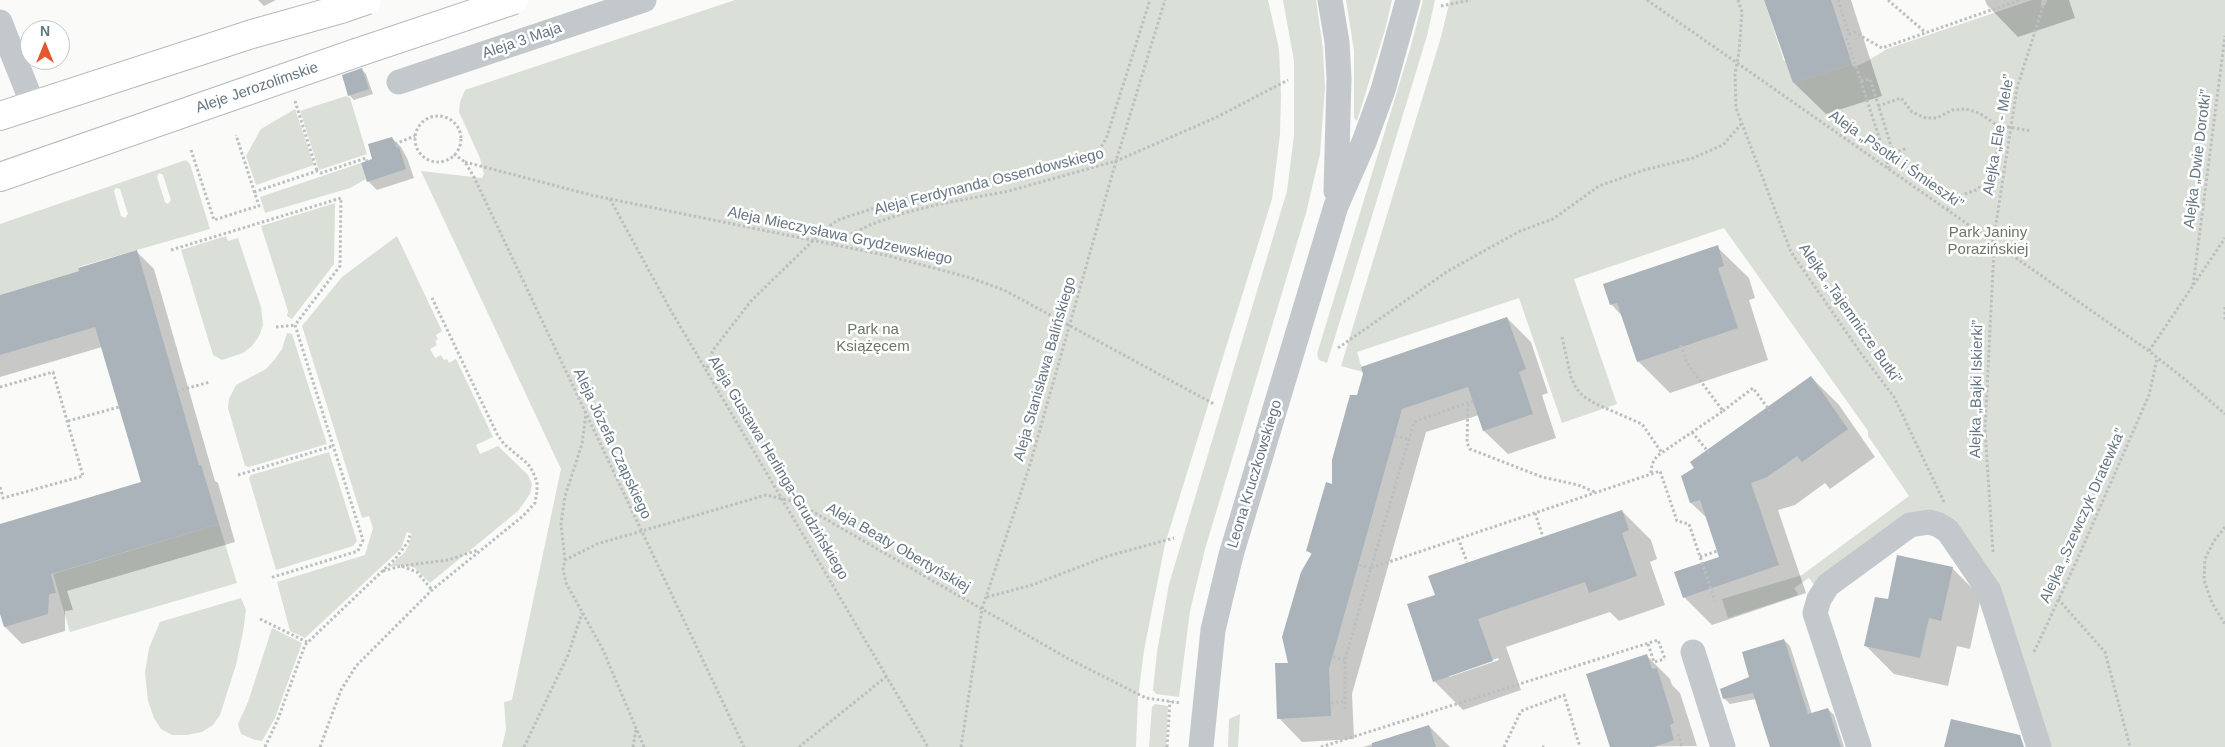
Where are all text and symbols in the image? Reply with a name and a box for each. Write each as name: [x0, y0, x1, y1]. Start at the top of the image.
street label: Aleja 3 Maja: [480, 19, 564, 63]
north arrow: [20, 20, 70, 70]
text: N: [40, 23, 50, 39]
street label: Aleje Jerozolimskie: [193, 59, 321, 117]
street label: Alejka „Ele - Mele”: [1979, 73, 2019, 197]
street label: Alejka „Dwie Dorotki”: [2181, 88, 2215, 230]
street label: Aleja „Psotki i Śmieszki”: [1825, 107, 1967, 213]
street label: Aleja Ferdynanda Ossendowskiego: [872, 145, 1106, 219]
street label: Aleja Mieczysława Grydzewskiego: [726, 203, 954, 269]
park label: Park Janiny Porazińskiej: [1948, 224, 2028, 259]
street label: Alejka „Tajemnicze Butki”: [1795, 240, 1905, 388]
street label: Aleja Stanisława Balińskiego: [1010, 275, 1080, 463]
street label: Alejka „Bajki Iskierki”: [1967, 320, 1987, 458]
park label: Park na Książęcem: [836, 321, 910, 356]
street label: Aleja Gustawa Herlinga-Grudzińskiego: [704, 353, 852, 583]
street label: Aleja Józefa Czapskiego: [569, 366, 655, 522]
street label: Leona Kruczkowskiego: [1224, 398, 1286, 550]
street label: Alejka „Szewczyk Dratewka”: [2036, 426, 2130, 606]
street label: Aleja Beaty Obertyńskiej: [823, 499, 973, 597]

